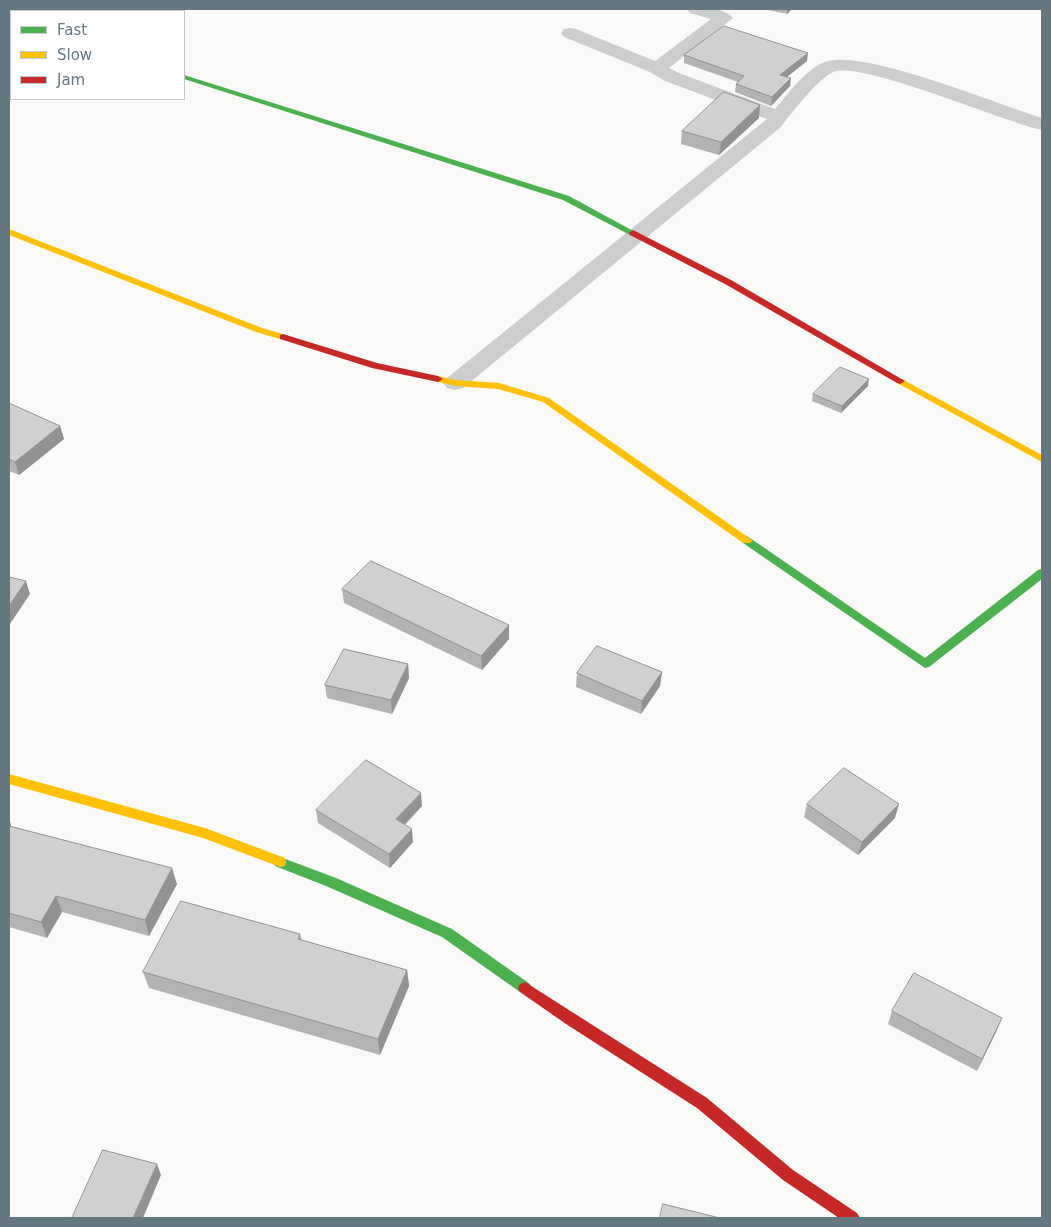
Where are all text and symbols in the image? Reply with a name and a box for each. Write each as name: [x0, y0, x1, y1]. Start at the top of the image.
legend: [10, 10, 185, 100]
text: Fast: [57, 21, 87, 39]
text: Slow: [57, 46, 92, 64]
text: Jam: [57, 71, 85, 89]

